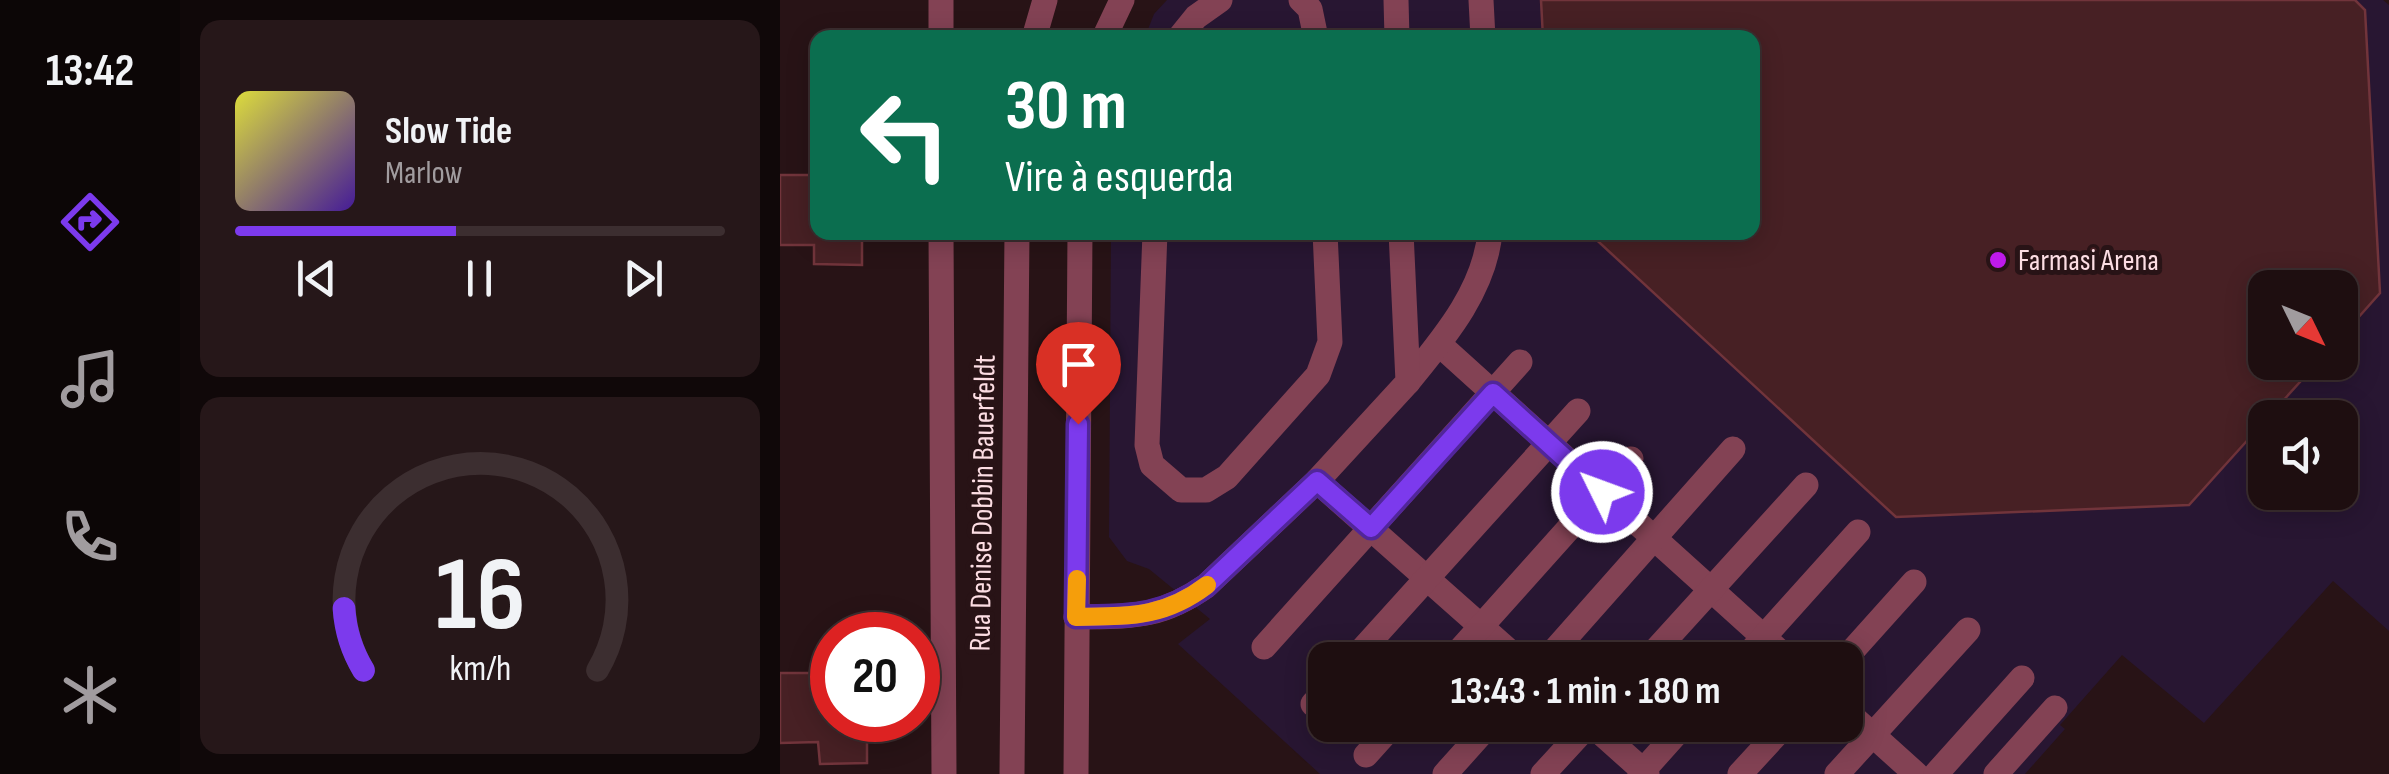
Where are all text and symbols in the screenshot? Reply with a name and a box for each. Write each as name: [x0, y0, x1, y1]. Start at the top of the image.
text: 13:42: [46, 44, 134, 99]
text: 30 m: [1005, 65, 1127, 149]
icon: left: [840, 70, 970, 200]
text: Slow Tide: [385, 109, 512, 154]
text: Vire à esquerda: [1005, 150, 1234, 205]
text: Marlow: [385, 154, 463, 193]
icon: directions: [55, 187, 125, 257]
place label: Farmasi Arena: [2018, 243, 2159, 279]
marker: Farmasi Arena: [1987, 249, 2009, 271]
icon: previous: [289, 251, 344, 306]
icon: pause: [452, 251, 507, 306]
icon: next: [616, 251, 671, 306]
north arrow: [2248, 270, 2358, 380]
map controls: [2248, 270, 2358, 510]
pin: [1036, 322, 1121, 425]
icon: arrive: [1051, 337, 1106, 392]
icon: music: [55, 344, 125, 414]
street label: Rua Denise Dobbin Bauerfeldt: [962, 354, 1004, 652]
button: sound: [2248, 400, 2358, 510]
position arrow: [1550, 440, 1654, 544]
icon: phone: [55, 502, 125, 572]
text: 16: [435, 534, 525, 659]
speed limit sign: 20: [810, 612, 940, 742]
text: km/h: [449, 648, 511, 691]
icon: climate: [55, 660, 125, 730]
text: 13:43 · 1 min · 180 m: [1451, 669, 1720, 714]

